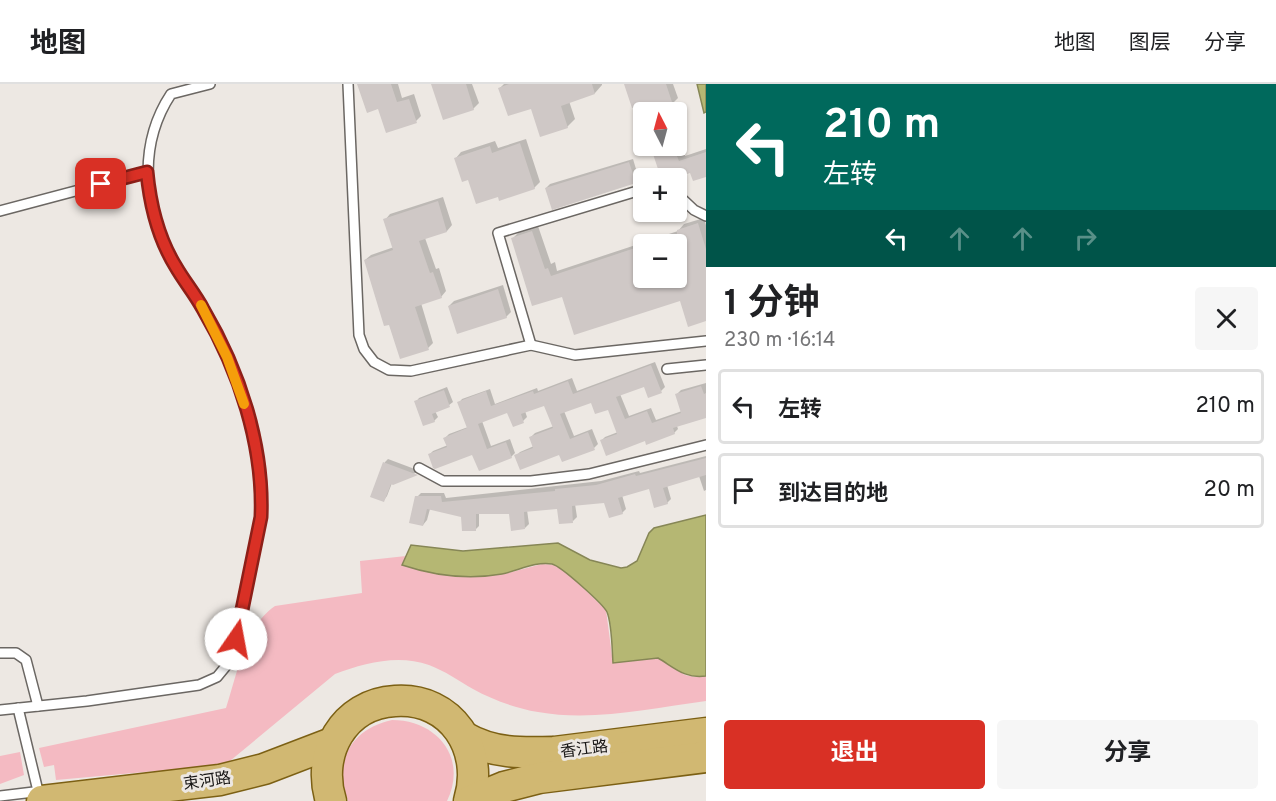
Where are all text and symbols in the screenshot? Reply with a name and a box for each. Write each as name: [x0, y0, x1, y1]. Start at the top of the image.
text: 地图: [30, 27, 86, 63]
text: 地图: [1054, 30, 1096, 57]
text: 图层: [1129, 30, 1171, 57]
text: 分享: [1204, 30, 1246, 57]
text: 210 m: [823, 100, 940, 153]
north arrow: [633, 102, 687, 156]
map controls: [633, 102, 687, 288]
icon: left: [724, 108, 802, 186]
pin: [75, 158, 126, 209]
text: 左转: [823, 159, 877, 193]
icon: arrive: [84, 167, 117, 200]
button: +: [633, 168, 687, 222]
icon: left: [880, 222, 913, 255]
icon: ahead: [943, 222, 976, 255]
icon: ahead: [1006, 222, 1039, 255]
icon: right: [1069, 222, 1102, 255]
button: −: [633, 234, 687, 288]
text: 1 分钟: [724, 282, 819, 328]
button: close: [1195, 287, 1258, 350]
text: 230 m · 16:14: [724, 328, 835, 354]
icon: left: [727, 390, 760, 423]
text: 210 m: [1195, 393, 1255, 420]
text: 左转: [778, 397, 822, 424]
icon: arrive: [727, 474, 760, 507]
text: 20 m: [1204, 477, 1255, 504]
text: 到达目的地: [778, 481, 888, 508]
position arrow: [204, 607, 268, 671]
button: 退出: [724, 720, 985, 789]
button: 分享: [997, 720, 1258, 789]
street label: 香江路: [559, 737, 609, 763]
street label: 束河路: [182, 769, 232, 795]

